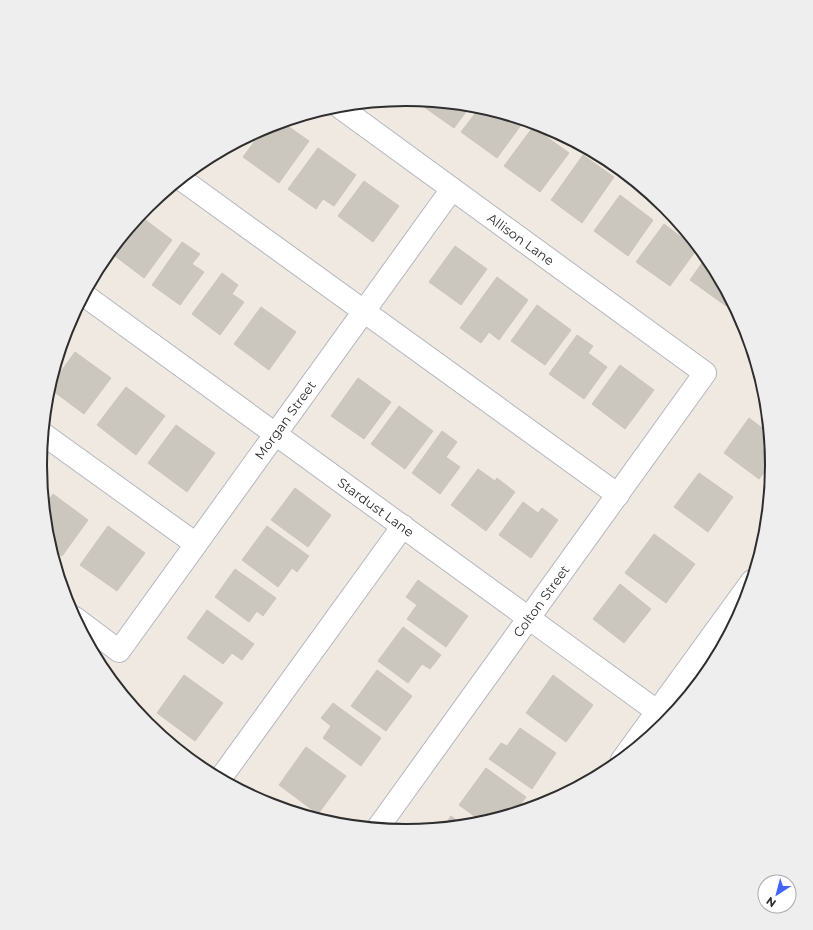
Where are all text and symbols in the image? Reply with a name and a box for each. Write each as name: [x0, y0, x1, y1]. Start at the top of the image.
street label: Allison Lane: [485, 209, 558, 269]
street label: Morgan Street: [251, 377, 319, 463]
street label: Stardust Lane: [335, 474, 417, 540]
street label: Colton Street: [510, 562, 572, 640]
north arrow: [757, 874, 797, 914]
text: N: [763, 894, 779, 910]

